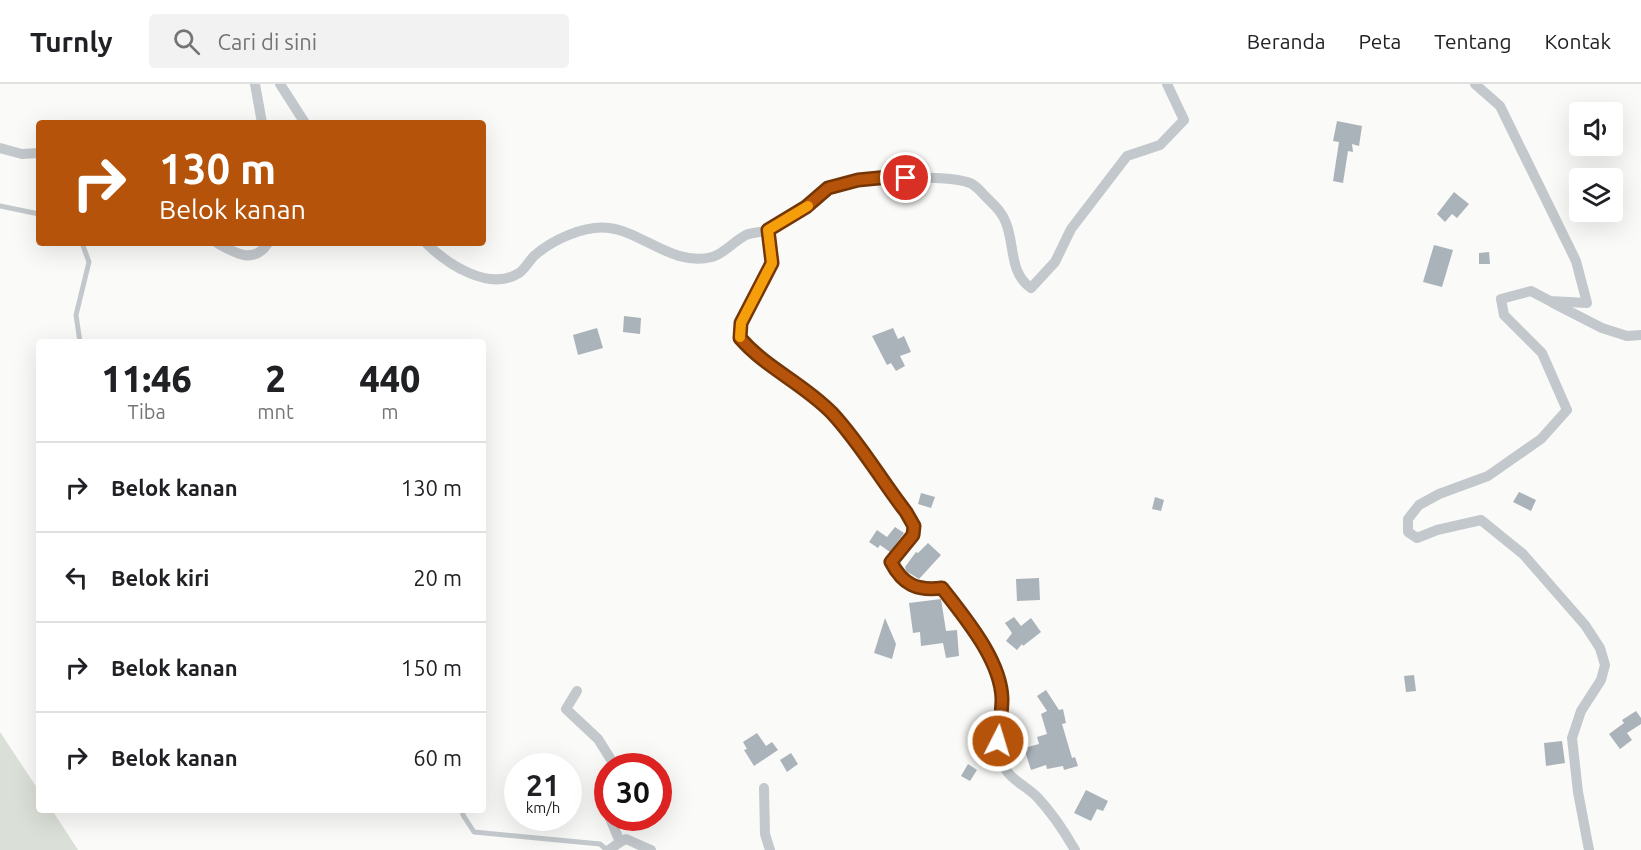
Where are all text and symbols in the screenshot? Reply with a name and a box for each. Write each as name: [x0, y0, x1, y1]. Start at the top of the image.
search box: [149, 14, 569, 68]
icon: search: [170, 25, 203, 58]
text: Turnly: [30, 26, 113, 57]
text: Cari di sini: [218, 29, 317, 54]
text: Beranda: [1247, 29, 1326, 53]
text: Peta: [1359, 29, 1401, 53]
text: Tentang: [1434, 29, 1512, 53]
text: Kontak: [1545, 29, 1611, 53]
map controls: [1569, 102, 1623, 222]
button: sound: [1569, 102, 1623, 156]
icon: right: [60, 144, 138, 222]
text: 130 m: [159, 145, 276, 192]
pin: [880, 152, 931, 203]
icon: arrive: [889, 161, 922, 194]
button: layers: [1569, 168, 1623, 222]
text: Belok kanan: [159, 194, 306, 224]
text: 11:46: [102, 358, 192, 399]
text: 2: [265, 358, 286, 399]
text: 440: [359, 358, 420, 399]
text: Tiba: [127, 400, 166, 423]
text: mnt: [257, 400, 294, 423]
text: m: [381, 400, 399, 423]
icon: right: [60, 471, 93, 504]
text: Belok kanan: [111, 475, 238, 500]
text: 130 m: [401, 475, 462, 500]
icon: left: [60, 561, 93, 594]
text: Belok kiri: [111, 565, 209, 590]
text: 20 m: [413, 565, 462, 590]
icon: right: [60, 651, 93, 684]
text: Belok kanan: [111, 655, 238, 680]
text: 150 m: [401, 655, 462, 680]
position arrow: [966, 709, 1030, 773]
icon: right: [60, 741, 93, 774]
text: Belok kanan: [111, 745, 238, 770]
text: 60 m: [413, 745, 462, 770]
speed limit sign: 30: [594, 753, 672, 831]
text: 21: [526, 768, 560, 802]
text: km/h: [526, 799, 560, 816]

